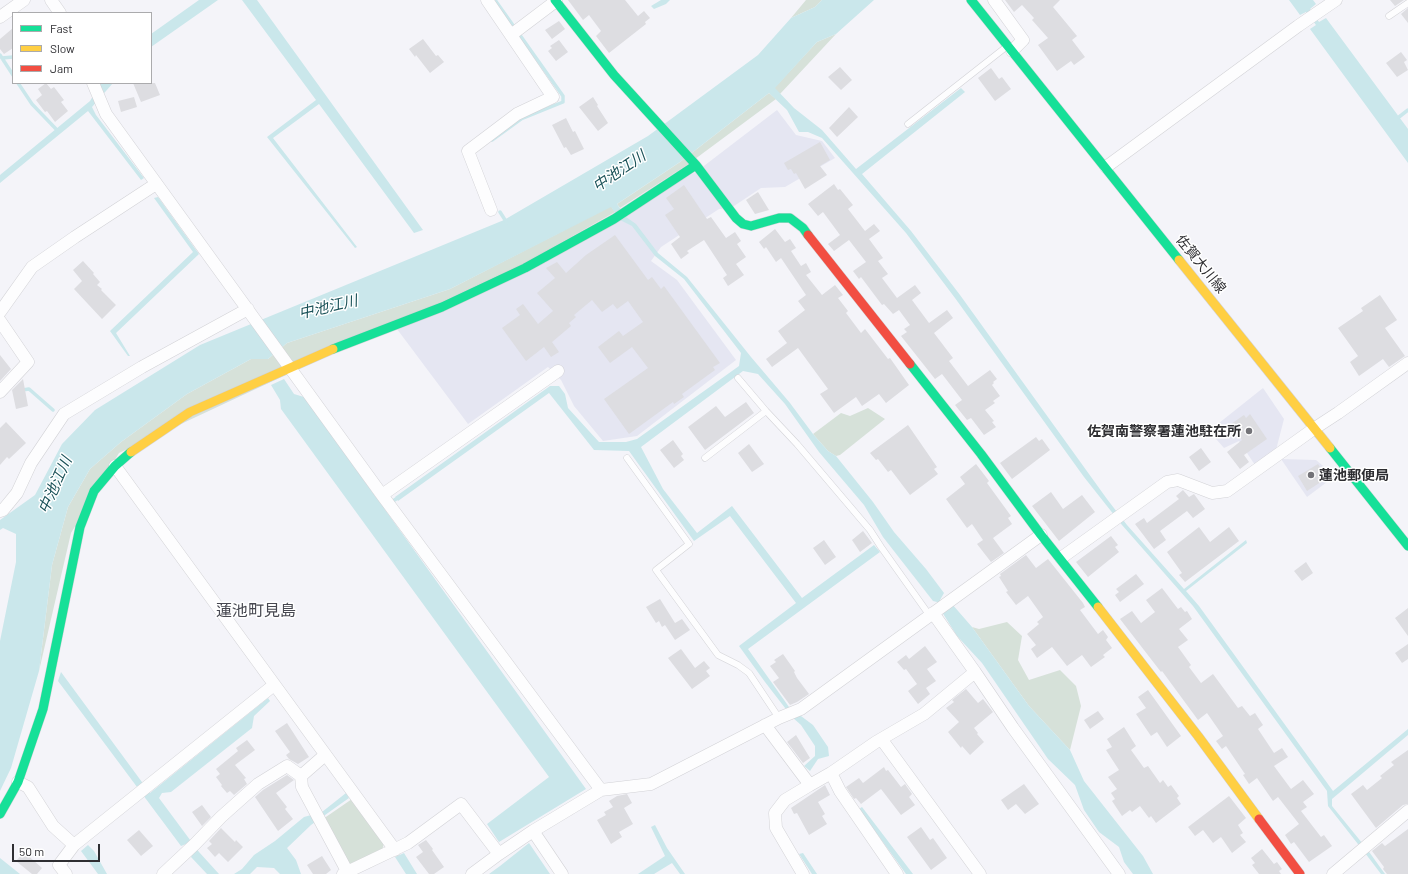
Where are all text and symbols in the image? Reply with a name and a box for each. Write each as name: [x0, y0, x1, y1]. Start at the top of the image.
legend: [12, 12, 152, 84]
text: Fast: [50, 21, 73, 35]
text: Slow: [50, 41, 75, 55]
text: Jam: [50, 61, 73, 75]
water label: 中池江川: [589, 147, 649, 195]
street label: 佐賀大川線: [1172, 232, 1230, 296]
water label: 中池江川: [297, 291, 359, 323]
place label: 佐賀南警察署蓮池駐在所: [1087, 423, 1241, 439]
marker: 佐賀南警察署蓮池駐在所: [1244, 426, 1254, 436]
water label: 中池江川: [35, 454, 75, 516]
place label: 蓮池郵便局: [1319, 467, 1389, 483]
marker: 蓮池郵便局: [1306, 470, 1316, 480]
district label: 蓮池町見島: [216, 601, 296, 621]
scale bar: [14, 836, 102, 862]
text: 50 m: [19, 844, 44, 858]

